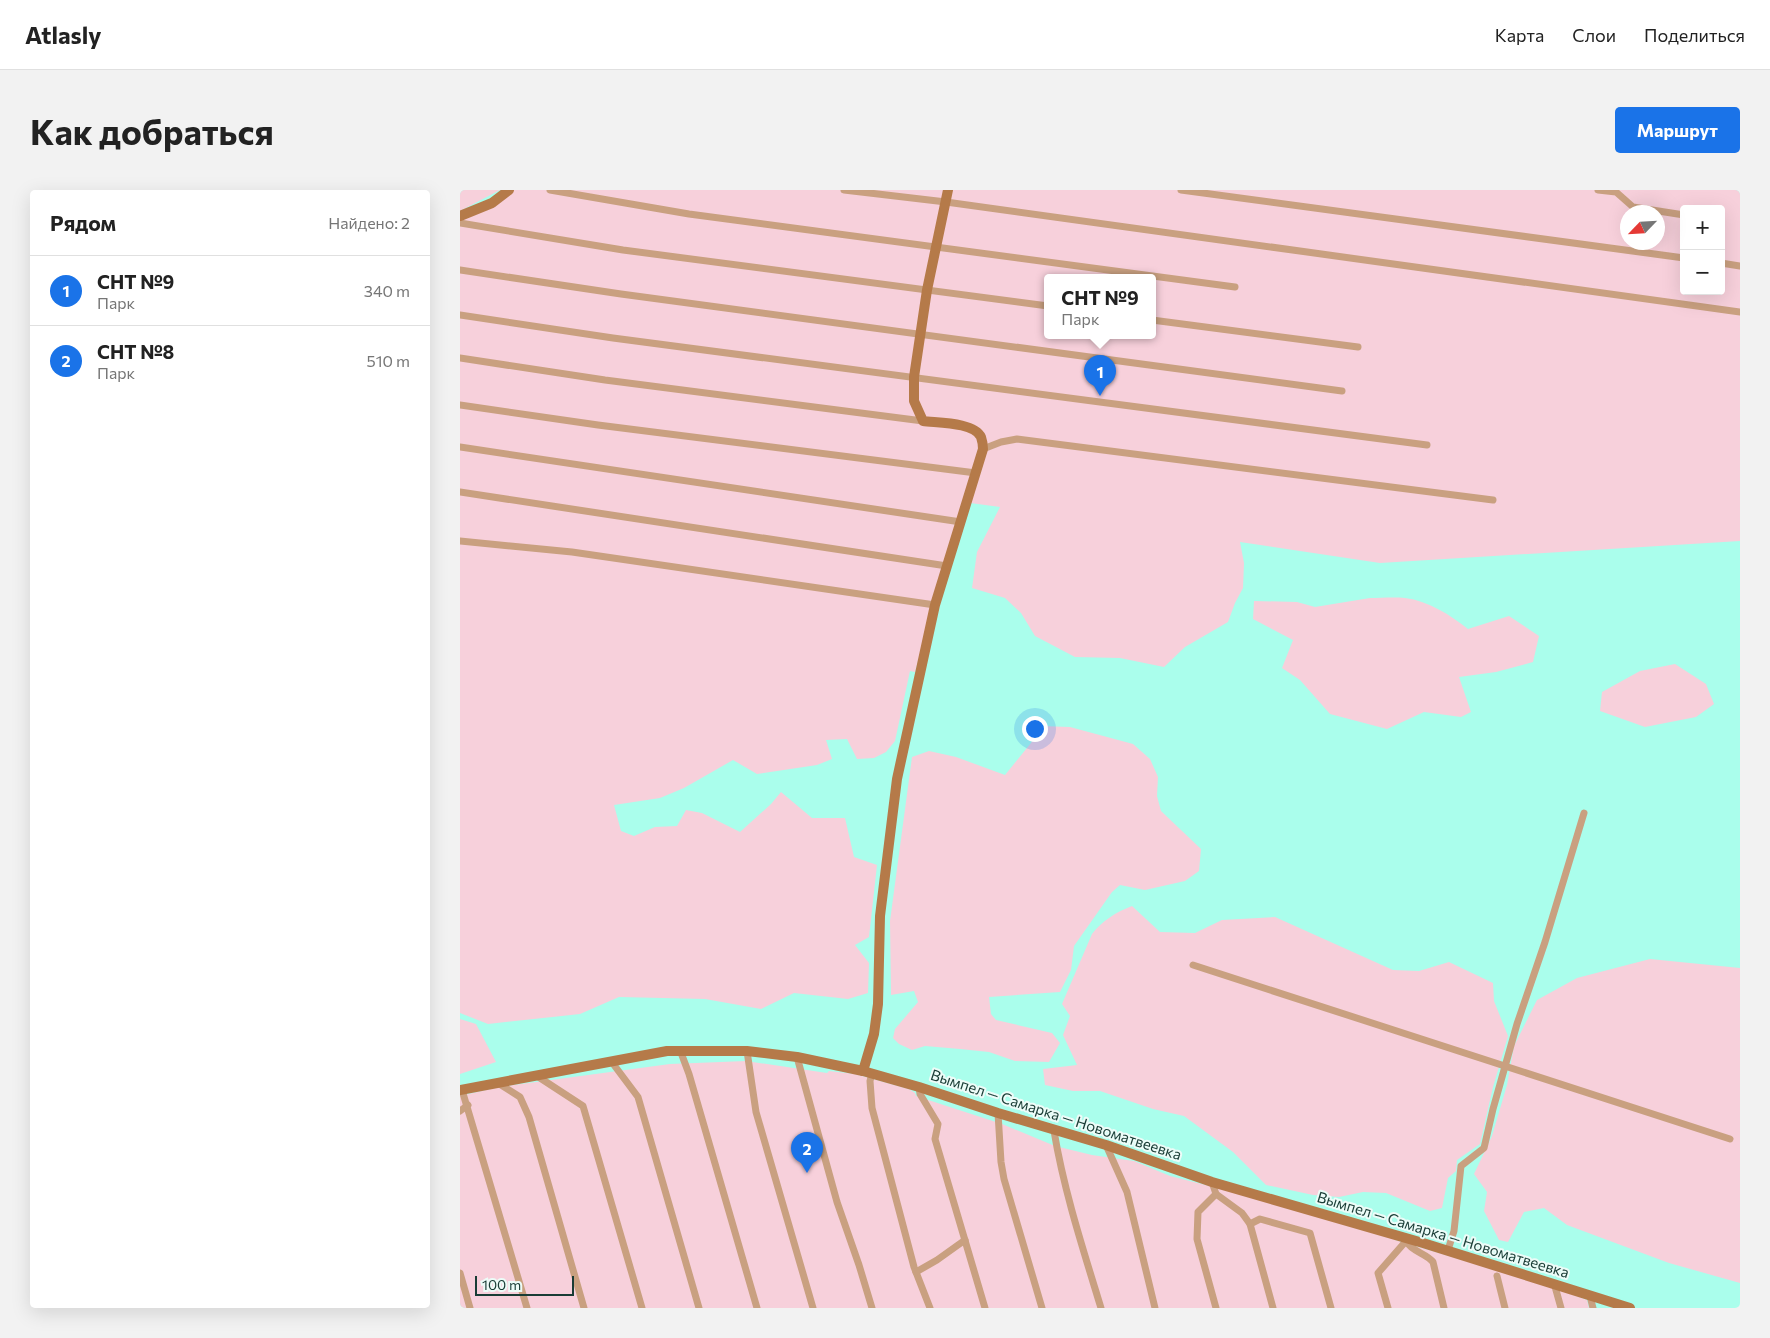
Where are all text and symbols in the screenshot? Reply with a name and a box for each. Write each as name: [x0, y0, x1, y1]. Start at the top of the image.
text: Atlasly: [25, 20, 102, 49]
text: Карта: [1495, 24, 1544, 46]
text: Слои: [1572, 24, 1616, 46]
text: Поделиться: [1644, 24, 1745, 46]
button: Маршрут: [1615, 107, 1740, 153]
text: Как добраться: [30, 109, 274, 152]
north arrow: [1620, 205, 1665, 250]
map controls: [1680, 205, 1725, 295]
button: +: [1680, 205, 1725, 250]
text: Рядом: [50, 210, 116, 235]
text: Найдено: 2: [328, 213, 410, 232]
button: −: [1680, 250, 1725, 295]
text: СНТ №9: [97, 270, 174, 293]
popup: [1044, 274, 1156, 339]
text: 1: [62, 281, 70, 300]
text: 340 m: [364, 281, 410, 300]
text: СНТ №9: [1061, 286, 1139, 309]
text: Парк: [97, 293, 135, 312]
text: Парк: [1061, 309, 1099, 328]
text: СНТ №8: [97, 340, 174, 363]
text: 2: [61, 351, 71, 370]
text: 510 m: [367, 351, 410, 370]
pin: 1: [1084, 355, 1116, 396]
text: Парк: [97, 363, 135, 382]
your location: [1022, 716, 1048, 742]
street label: Вымпел — Самарка — Новоматвеевка: [929, 1065, 1184, 1163]
pin: 2: [791, 1132, 823, 1173]
street label: Вымпел — Самарка — Новоматвеевка: [1315, 1187, 1572, 1281]
scale bar: [475, 1273, 574, 1296]
text: 100 m: [482, 1276, 521, 1293]

